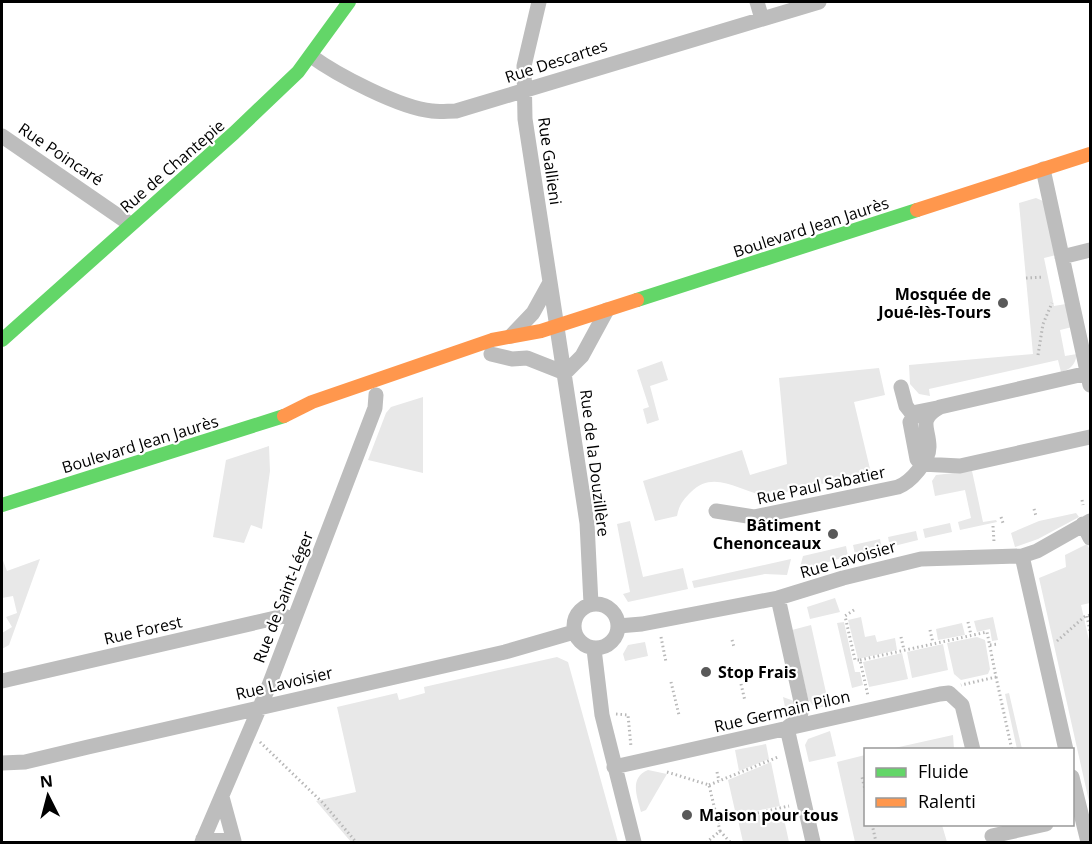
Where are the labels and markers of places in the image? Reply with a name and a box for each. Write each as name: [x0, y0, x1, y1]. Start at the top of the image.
place label: Mosquée de Joué-lès-Tours: [876, 283, 991, 323]
marker: Mosquée de Joué-lès-Tours: [996, 296, 1010, 310]
place label: Bâtiment Chenonceaux: [713, 514, 822, 554]
marker: Bâtiment Chenonceaux: [826, 527, 840, 541]
place label: Stop Frais: [718, 661, 797, 683]
marker: Stop Frais: [699, 665, 713, 679]
place label: Maison pour tous: [699, 804, 839, 826]
marker: Maison pour tous: [680, 808, 694, 822]

